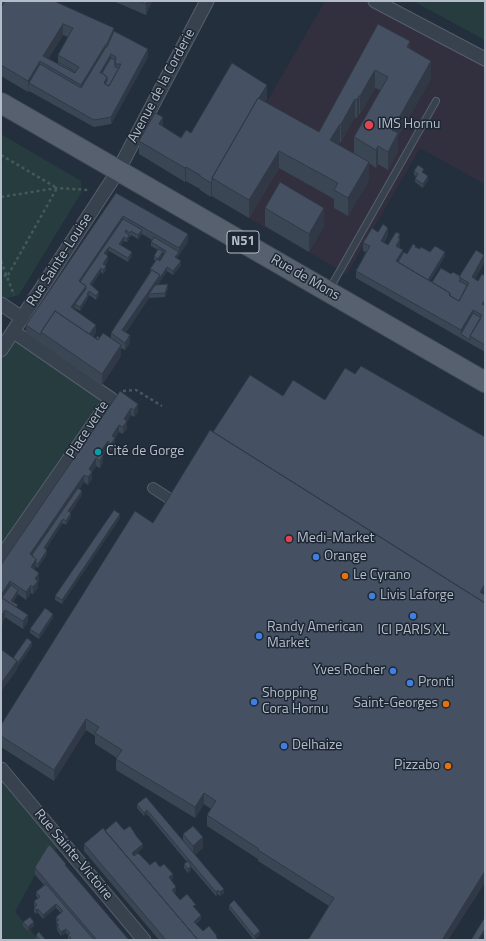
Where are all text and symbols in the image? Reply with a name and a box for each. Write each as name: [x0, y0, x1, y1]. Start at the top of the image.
street label: Avenue de la Corderie: [125, 26, 199, 146]
place label: IMS Hornu: [378, 117, 440, 133]
marker: IMS Hornu: [363, 119, 375, 131]
street label: Rue Sainte-Louise: [24, 210, 96, 310]
road number: N51: [227, 231, 259, 253]
street label: Rue de Mons: [268, 252, 342, 304]
street label: Place verte: [63, 398, 113, 462]
place label: Cité de Gorge: [106, 444, 184, 460]
marker: Cité de Gorge: [93, 447, 103, 457]
place label: Medi-Market: [297, 531, 374, 547]
marker: Medi-Market: [284, 534, 294, 544]
place label: Orange: [324, 549, 367, 565]
marker: Orange: [311, 552, 321, 562]
place label: Le Cyrano: [353, 568, 411, 584]
marker: Le Cyrano: [340, 571, 350, 581]
place label: Livis Laforge: [380, 588, 454, 604]
marker: Livis Laforge: [367, 591, 377, 601]
marker: ICI PARIS XL: [408, 611, 418, 621]
place label: Randy American Market: [267, 620, 363, 652]
place label: ICI PARIS XL: [377, 623, 449, 639]
marker: Randy American Market: [254, 631, 264, 641]
place label: Yves Rocher: [313, 663, 385, 679]
marker: Yves Rocher: [388, 666, 398, 676]
place label: Pronti: [418, 675, 454, 691]
marker: Pronti: [405, 678, 415, 688]
place label: Shopping Cora Hornu: [262, 686, 328, 718]
place label: Saint-Georges: [354, 696, 438, 712]
marker: Shopping Cora Hornu: [249, 697, 259, 707]
marker: Saint-Georges: [441, 699, 451, 709]
place label: Delhaize: [292, 738, 342, 754]
marker: Delhaize: [279, 741, 289, 751]
place label: Pizzabo: [394, 758, 440, 774]
marker: Pizzabo: [443, 761, 453, 771]
street label: Rue Sainte-Victoire: [30, 806, 116, 904]

